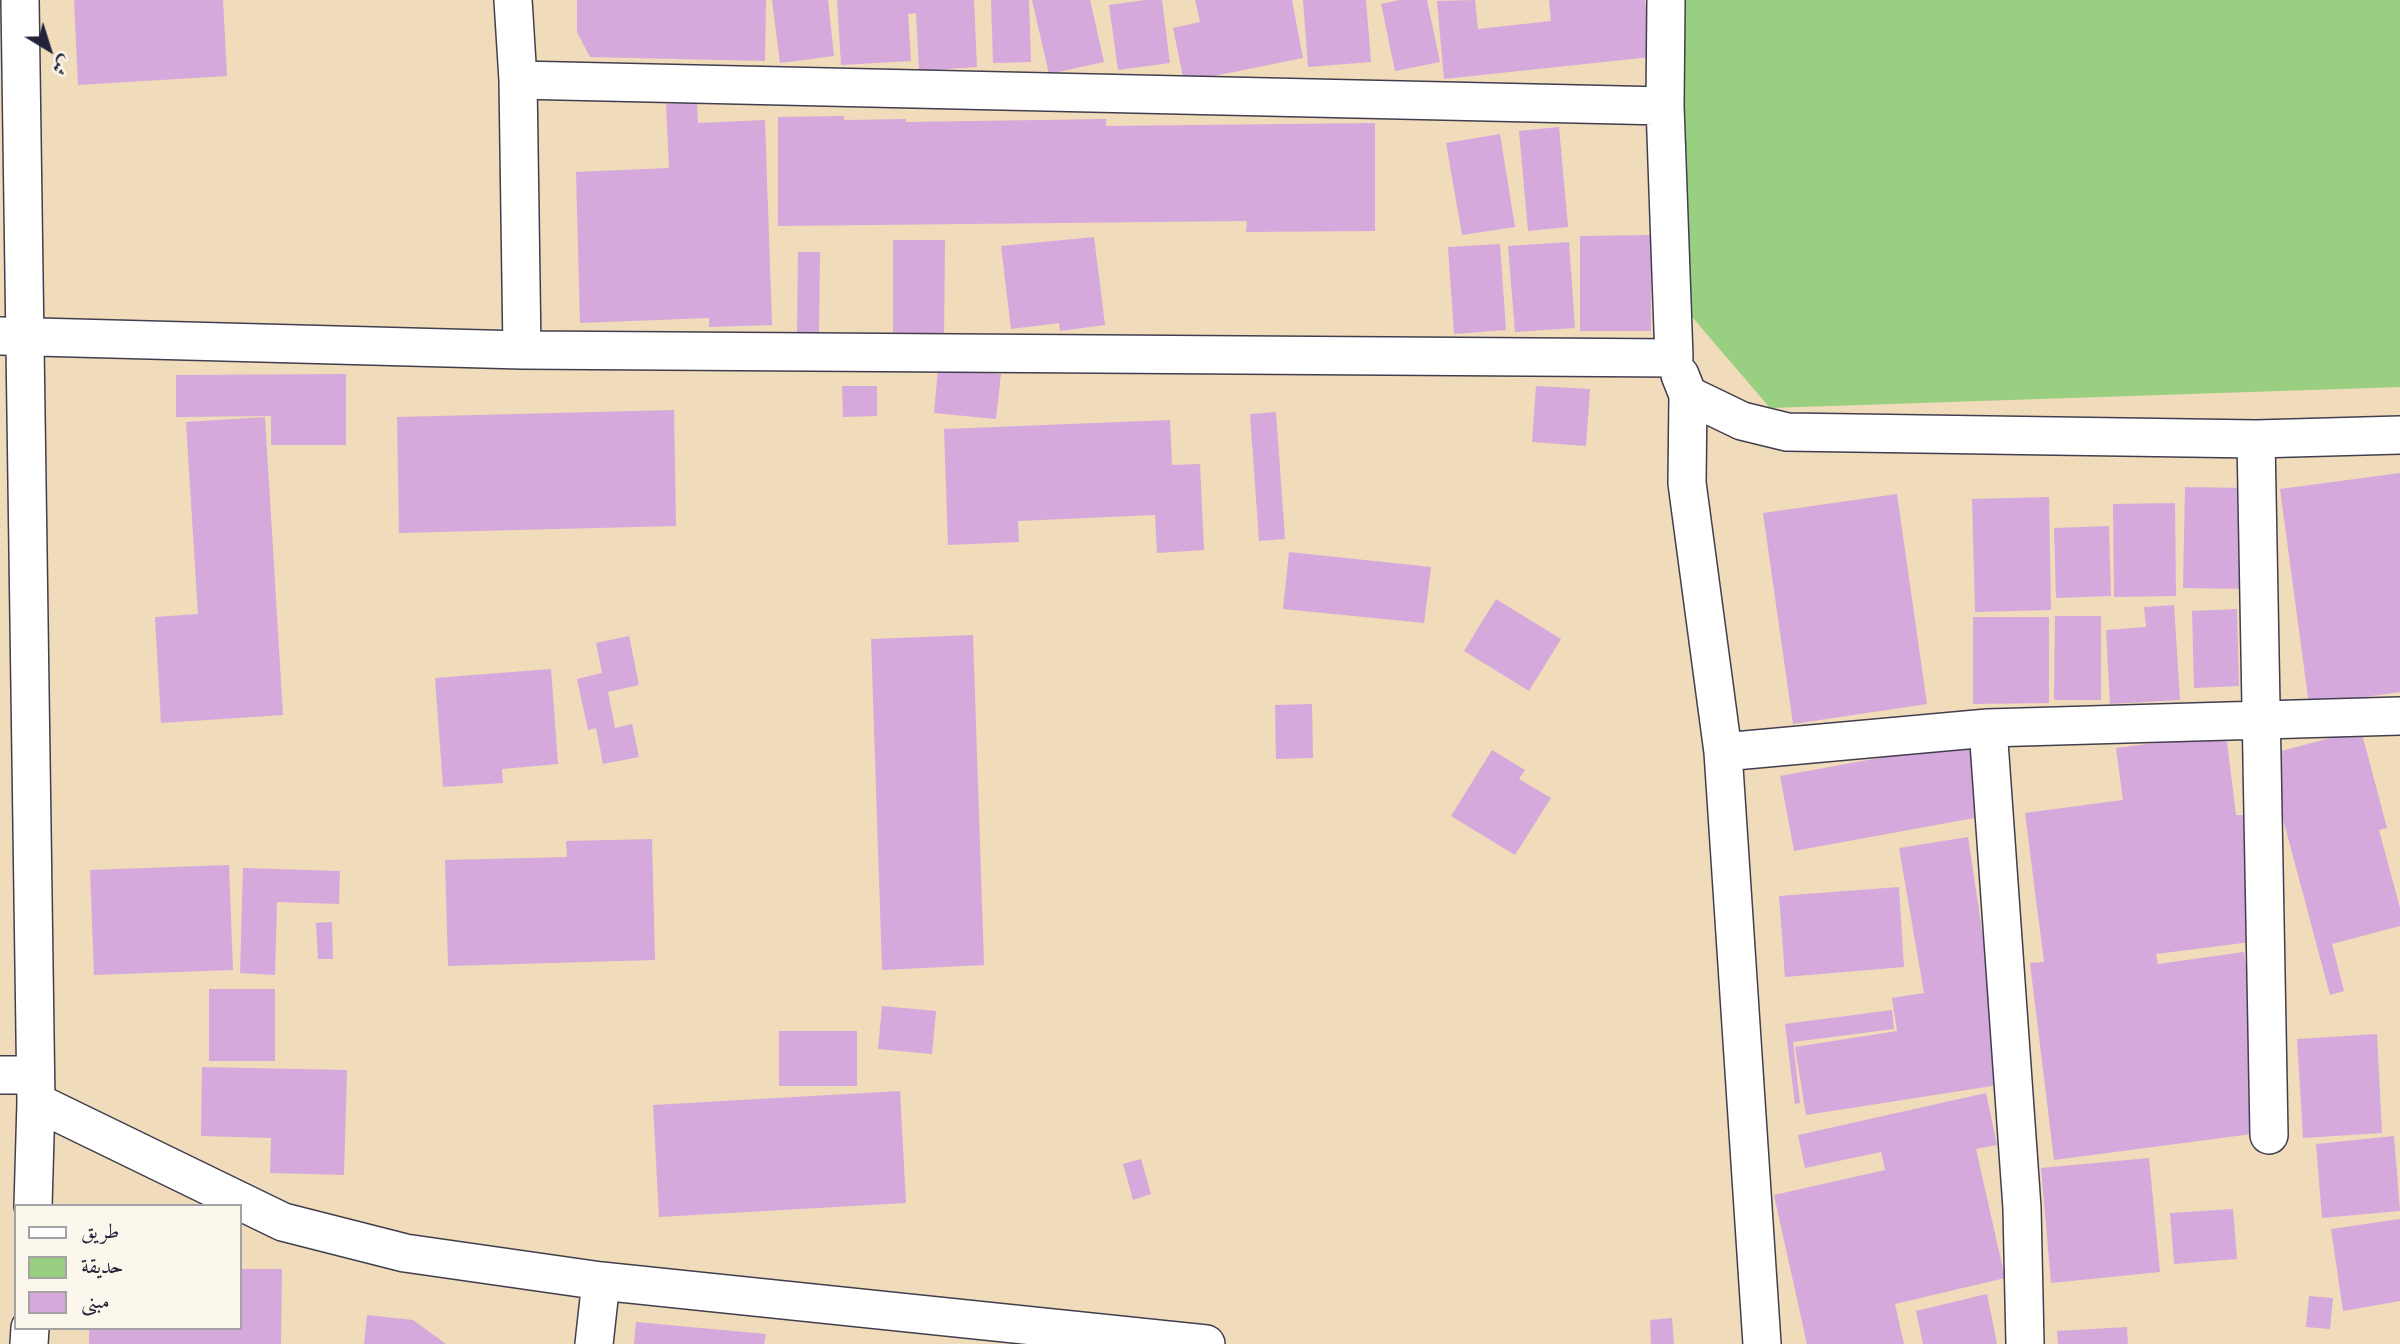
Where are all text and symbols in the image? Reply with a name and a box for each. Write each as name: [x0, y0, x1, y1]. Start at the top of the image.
north arrow: [14, 14, 84, 84]
text: ش: [47, 49, 77, 82]
legend: [14, 1204, 242, 1330]
text: طريق: [81, 1217, 119, 1246]
text: حديقة: [81, 1252, 124, 1281]
text: مبنى: [81, 1287, 110, 1316]

